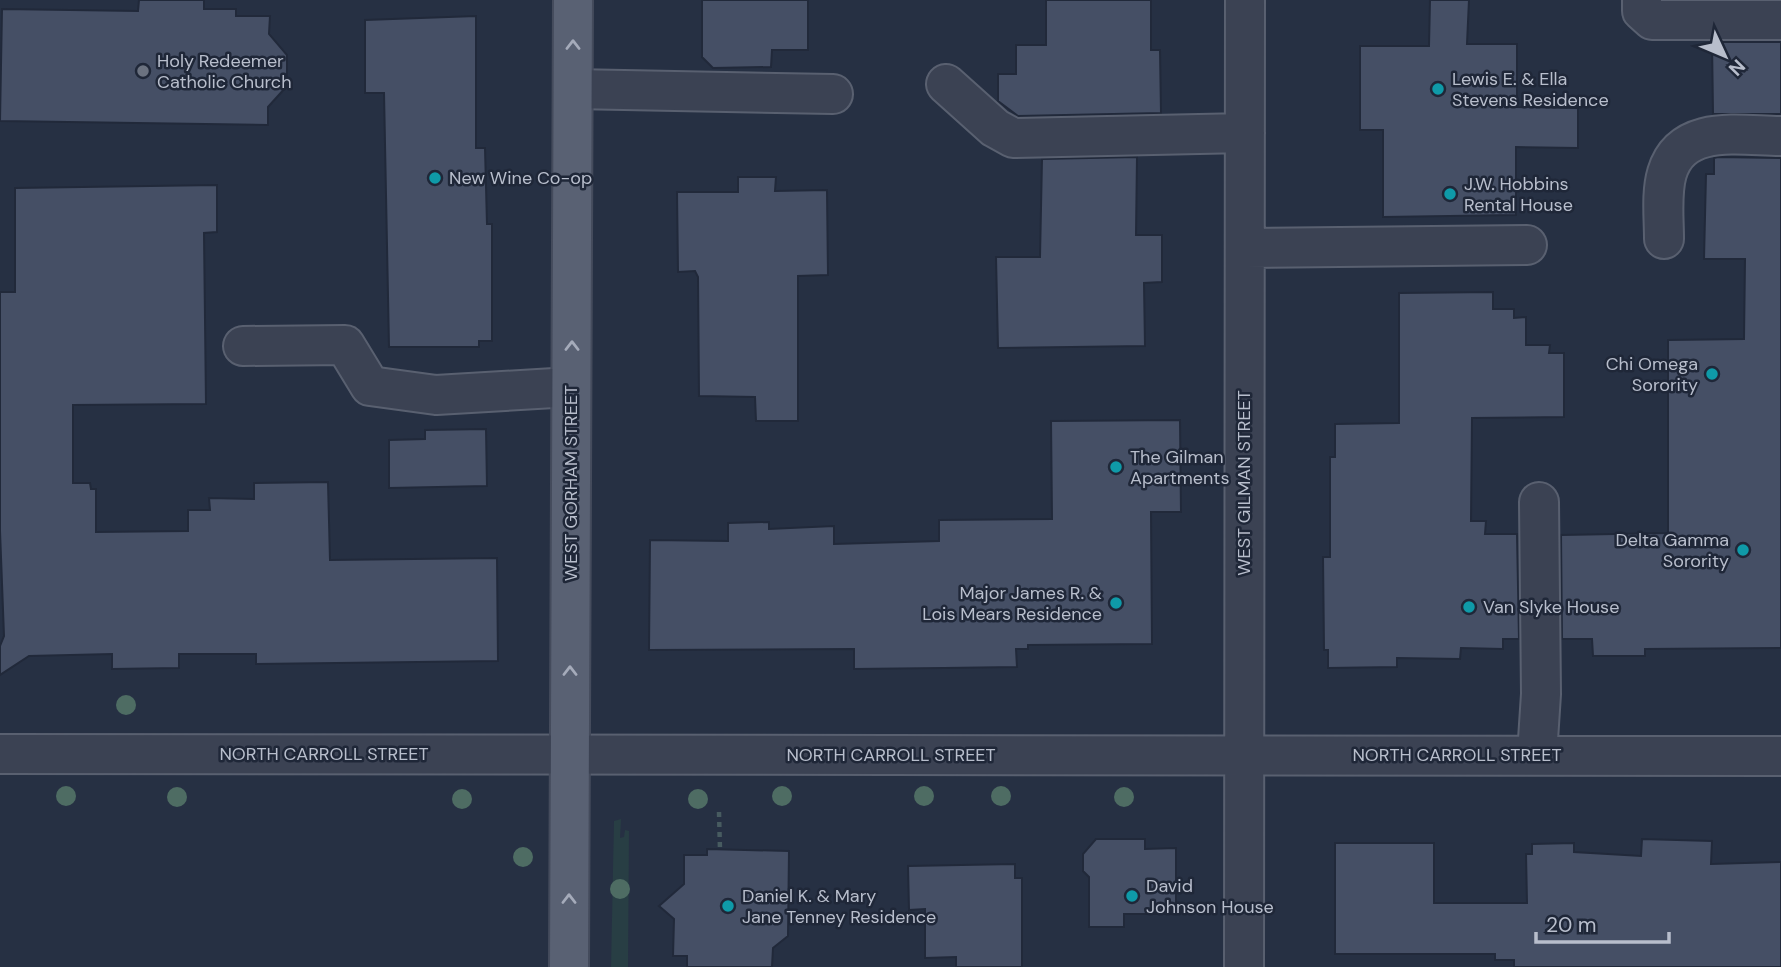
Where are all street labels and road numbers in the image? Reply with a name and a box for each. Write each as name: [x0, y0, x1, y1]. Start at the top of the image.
street label: WEST GORHAM STREET: [559, 385, 583, 581]
street label: WEST GILMAN STREET: [1232, 390, 1256, 576]
street label: NORTH CARROLL STREET: [219, 742, 429, 766]
street label: NORTH CARROLL STREET: [786, 743, 996, 767]
street label: NORTH CARROLL STREET: [1352, 743, 1562, 767]

